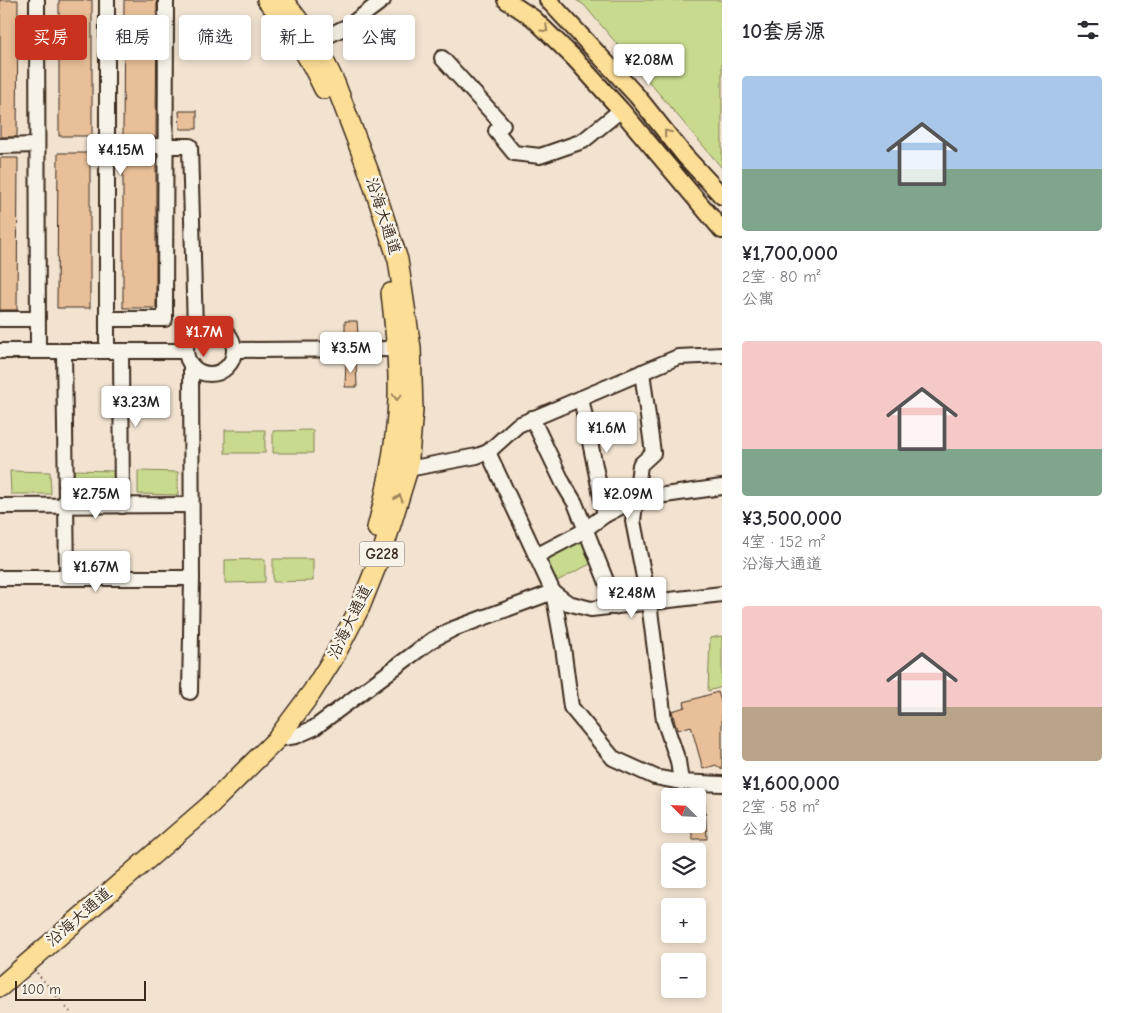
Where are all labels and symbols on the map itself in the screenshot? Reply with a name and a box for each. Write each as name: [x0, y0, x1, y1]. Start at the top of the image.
one-way arrow: [539, 23, 548, 32]
pin: ¥2.08M: [608, 44, 690, 86]
one-way arrow: [664, 130, 672, 139]
pin: ¥4.15M: [80, 134, 162, 176]
street label: 沿海大通道: [362, 175, 404, 257]
pin: ¥1.7M: [169, 316, 239, 358]
pin: ¥3.5M: [316, 332, 386, 374]
pin: ¥3.23M: [95, 386, 177, 428]
one-way arrow: [392, 394, 402, 402]
pin: ¥1.6M: [572, 412, 642, 454]
pin: ¥2.75M: [55, 478, 137, 520]
pin: ¥2.09M: [587, 478, 669, 520]
one-way arrow: [393, 495, 403, 503]
road number: G228: [360, 542, 404, 566]
pin: ¥1.67M: [55, 550, 137, 593]
pin: ¥2.48M: [591, 576, 673, 619]
street label: 沿海大通道: [324, 582, 376, 662]
north arrow: [661, 788, 706, 832]
street label: 沿海大通道: [43, 884, 115, 950]
scale bar: [15, 978, 146, 1001]

